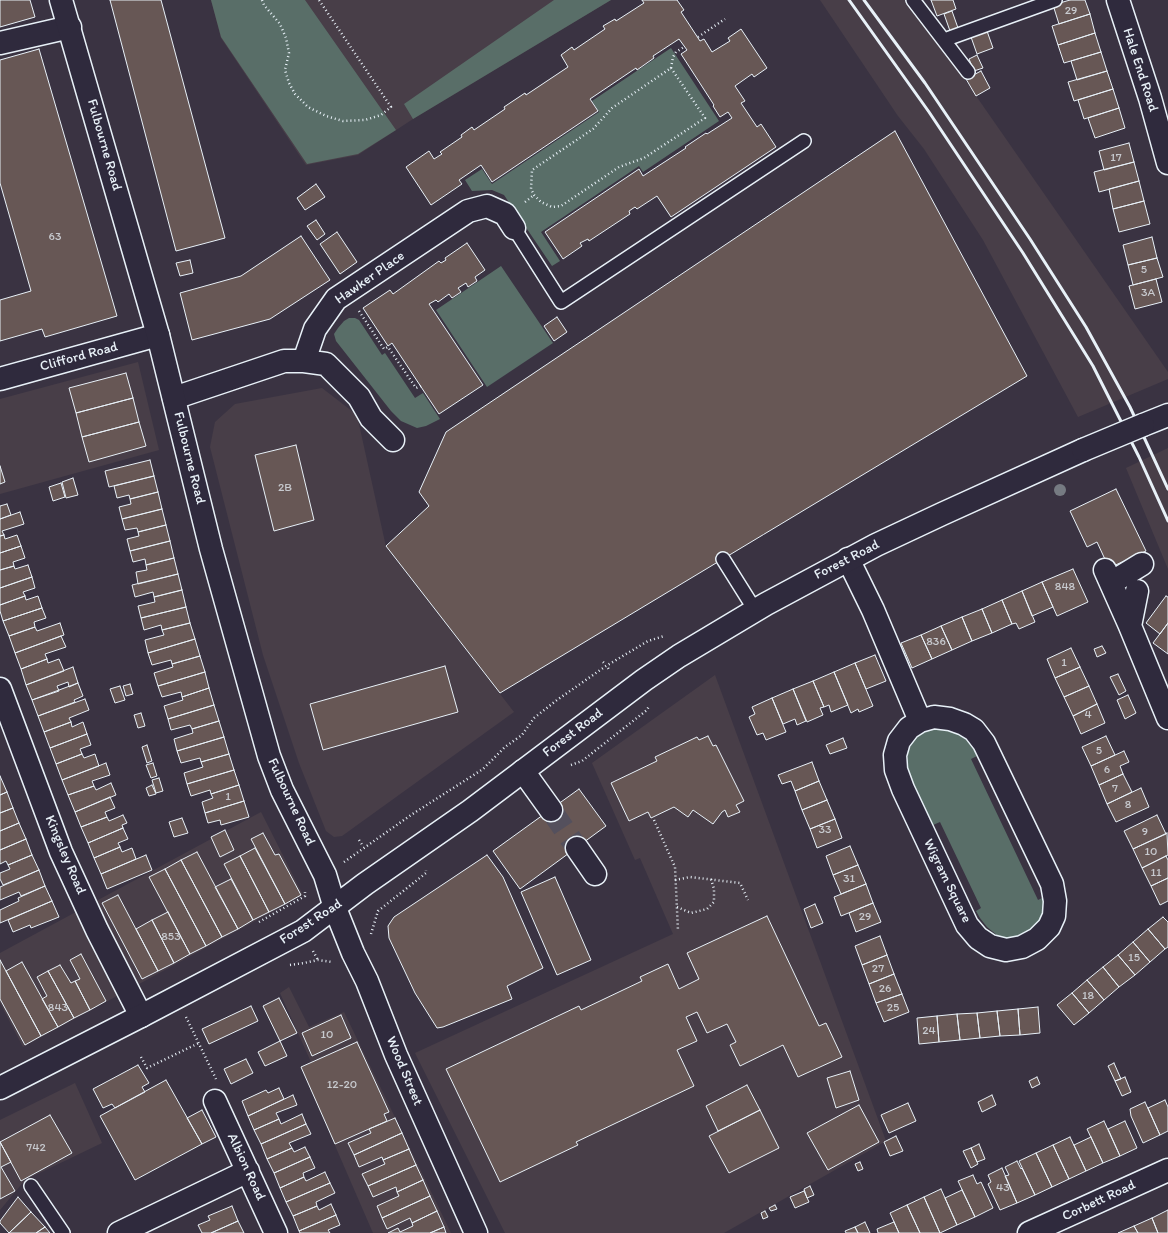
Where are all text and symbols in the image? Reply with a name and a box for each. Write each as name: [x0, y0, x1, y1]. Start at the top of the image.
house number: 29: [1065, 4, 1077, 18]
street label: Hale End Road: [1119, 26, 1161, 114]
street label: Fulbourne Road: [83, 97, 125, 193]
house number: 17: [1110, 151, 1122, 165]
house number: 63: [49, 230, 61, 244]
street label: Hawker Place: [332, 248, 408, 308]
house number: 5: [1141, 263, 1147, 277]
house number: 3A: [1141, 286, 1155, 300]
street label: Clifford Road: [38, 339, 120, 375]
street label: Fulbourne Road: [169, 410, 209, 506]
house number: 2B: [278, 481, 292, 495]
street label: Forest Road: [812, 536, 882, 584]
house number: 848: [1055, 580, 1075, 594]
house number: 836: [926, 635, 946, 649]
house number: 1: [1061, 656, 1067, 670]
street label: Forest Road: [540, 705, 606, 761]
house number: 4: [1084, 708, 1092, 722]
house number: 5: [1096, 744, 1102, 758]
street label: Fulbourne Road: [263, 756, 319, 848]
house number: 6: [1104, 763, 1110, 777]
house number: 7: [1112, 782, 1118, 796]
house number: 1: [225, 790, 231, 804]
house number: 8: [1125, 798, 1131, 812]
street label: Kingsley Road: [41, 813, 89, 897]
house number: 33: [818, 823, 832, 837]
house number: 9: [1142, 825, 1148, 839]
street label: Wigram Square: [919, 836, 975, 926]
house number: 10: [1145, 845, 1157, 859]
house number: 11: [1150, 866, 1162, 880]
house number: 31: [843, 872, 855, 886]
street label: Forest Road: [277, 896, 345, 948]
house number: 29: [859, 910, 871, 924]
house number: 853: [161, 930, 181, 944]
house number: 15: [1128, 951, 1140, 965]
house number: 27: [872, 962, 884, 976]
house number: 26: [879, 982, 891, 996]
house number: 18: [1082, 989, 1094, 1003]
house number: 843: [48, 1001, 68, 1015]
house number: 25: [887, 1001, 899, 1015]
house number: 24: [922, 1024, 936, 1038]
house number: 10: [321, 1028, 333, 1042]
street label: Wood Street: [382, 1034, 426, 1108]
house number: 12-20: [327, 1078, 357, 1092]
street label: Albion Road: [223, 1131, 269, 1203]
house number: 742: [26, 1141, 46, 1155]
street label: Corbett Road: [1060, 1177, 1138, 1225]
house number: 43: [996, 1181, 1010, 1195]

